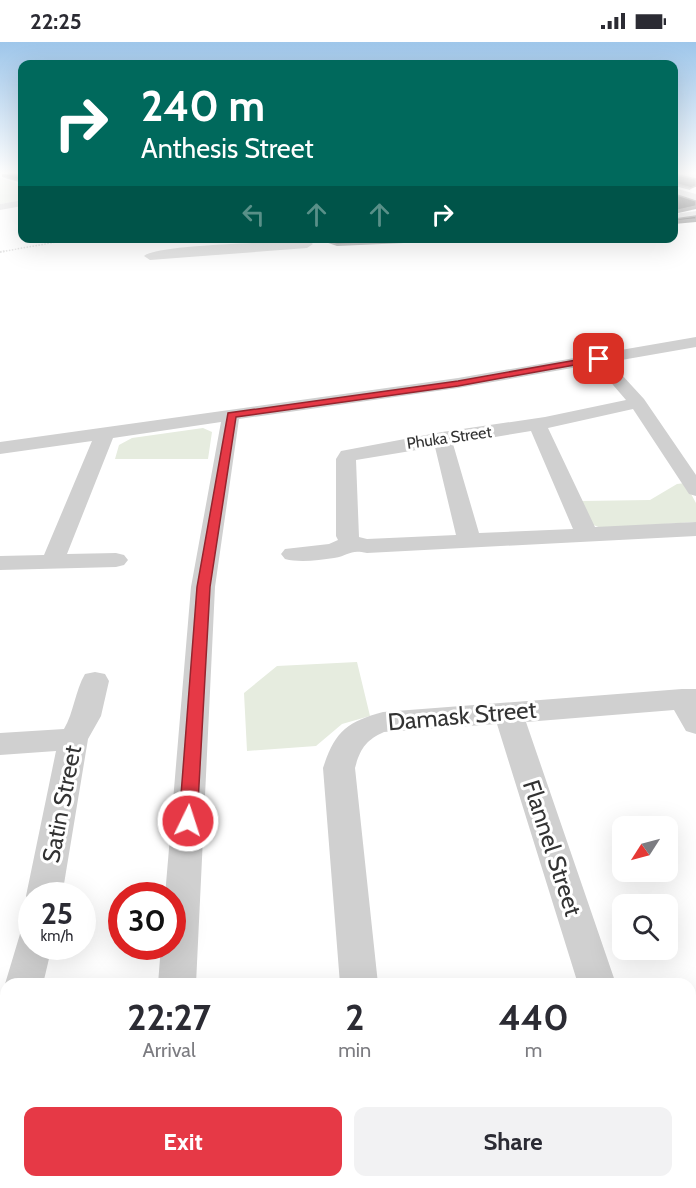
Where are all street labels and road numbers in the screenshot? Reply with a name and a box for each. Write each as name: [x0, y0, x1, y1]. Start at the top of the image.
street label: Phuka Street: [405, 422, 493, 453]
street label: Damask Street: [386, 695, 537, 736]
street label: Satin Street: [36, 743, 87, 865]
street label: Flannel Street: [517, 776, 588, 920]

